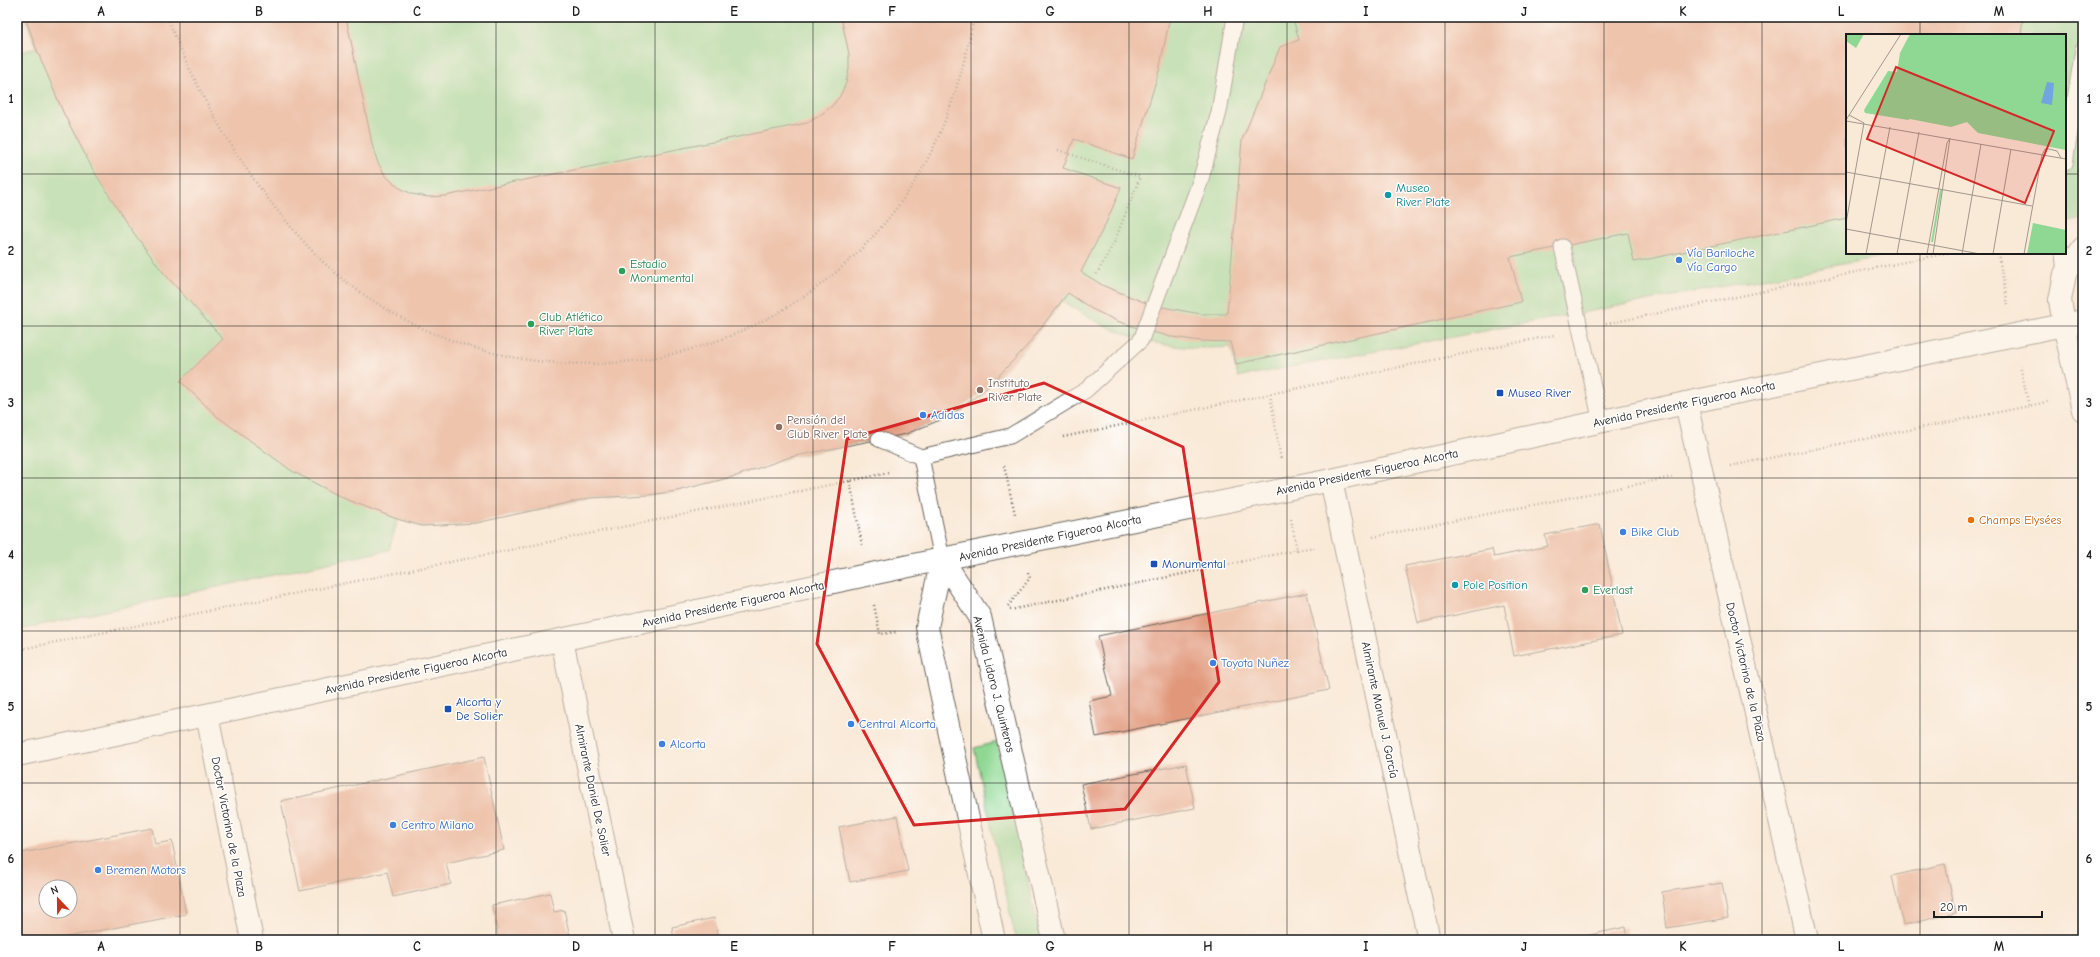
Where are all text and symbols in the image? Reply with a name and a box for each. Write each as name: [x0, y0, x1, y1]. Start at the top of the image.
text: A: [97, 4, 105, 19]
text: B: [255, 4, 263, 19]
text: C: [413, 4, 421, 19]
text: D: [572, 4, 580, 19]
text: E: [730, 4, 738, 19]
text: F: [888, 4, 896, 19]
text: G: [1045, 4, 1055, 19]
text: H: [1203, 4, 1213, 19]
text: I: [1363, 4, 1369, 19]
text: J: [1521, 4, 1527, 19]
text: K: [1679, 4, 1687, 19]
text: L: [1838, 4, 1845, 19]
text: M: [1994, 4, 2005, 19]
inset map: [1846, 34, 2066, 254]
text: 1: [8, 91, 14, 106]
text: 1: [2086, 91, 2092, 106]
place label: Museo River Plate: [1396, 181, 1450, 209]
marker: Museo River Plate: [1383, 190, 1393, 200]
text: 2: [8, 243, 14, 258]
text: 2: [2086, 243, 2092, 258]
place label: Vía Bariloche Vía Cargo: [1687, 246, 1755, 274]
marker: Vía Bariloche Vía Cargo: [1674, 255, 1684, 265]
place label: Estadio Monumental: [630, 257, 694, 285]
marker: Estadio Monumental: [617, 266, 627, 276]
place label: Club Atlético River Plate: [539, 310, 603, 338]
marker: Club Atlético River Plate: [526, 319, 536, 329]
place label: Instituto River Plate: [988, 376, 1042, 404]
street label: Avenida Presidente Figueroa Alcorta: [1592, 378, 1776, 430]
marker: Instituto River Plate: [975, 385, 985, 395]
place label: Museo River: [1508, 386, 1571, 400]
marker: Museo River: [1495, 388, 1505, 398]
text: 3: [8, 395, 14, 410]
text: 3: [2086, 395, 2092, 410]
place label: Adidas: [931, 408, 965, 422]
marker: Adidas: [918, 410, 928, 420]
place label: Pensión del Club River Plate: [787, 413, 868, 441]
marker: Pensión del Club River Plate: [774, 422, 784, 432]
street label: Avenida Presidente Figueroa Alcorta: [1275, 446, 1459, 498]
street label: Avenida Presidente Figueroa Alcorta: [958, 512, 1142, 564]
place label: Champs Elysées: [1979, 513, 2061, 527]
marker: Champs Elysées: [1966, 515, 1976, 525]
place label: Bike Club: [1631, 525, 1679, 539]
marker: Bike Club: [1618, 527, 1628, 537]
text: 4: [8, 547, 14, 562]
text: 4: [2086, 547, 2092, 562]
place label: Monumental: [1162, 557, 1226, 571]
marker: Monumental: [1149, 559, 1159, 569]
street label: Avenida Presidente Figueroa Alcorta: [641, 578, 825, 630]
place label: Pole Position: [1463, 578, 1528, 592]
marker: Pole Position: [1450, 580, 1460, 590]
place label: Everlast: [1593, 583, 1634, 597]
marker: Everlast: [1580, 585, 1590, 595]
street label: Doctor Victorino de la Plaza: [1723, 601, 1769, 743]
street label: Avenida Lidoro J. Quinteros: [970, 614, 1018, 754]
street label: Almirante Manuel J. García: [1359, 640, 1401, 780]
street label: Avenida Presidente Figueroa Alcorta: [324, 645, 508, 697]
place label: Toyota Nuñez: [1221, 656, 1290, 670]
marker: Toyota Nuñez: [1208, 658, 1218, 668]
place label: Alcorta y De Solier: [456, 695, 503, 723]
text: 5: [8, 699, 15, 714]
text: 5: [2086, 699, 2093, 714]
marker: Alcorta y De Solier: [443, 704, 453, 714]
place label: Central Alcorta: [859, 717, 936, 731]
marker: Central Alcorta: [846, 719, 856, 729]
street label: Almirante Daniel De Solier: [572, 722, 614, 858]
place label: Alcorta: [670, 737, 706, 751]
marker: Alcorta: [657, 739, 667, 749]
street label: Doctor Victorino de la Plaza: [209, 756, 249, 898]
place label: Centro Milano: [401, 818, 474, 832]
marker: Centro Milano: [388, 820, 398, 830]
text: 6: [8, 851, 15, 866]
text: 6: [2086, 851, 2093, 866]
place label: Bremen Motors: [106, 863, 186, 877]
marker: Bremen Motors: [93, 865, 103, 875]
north arrow: [38, 879, 78, 919]
text: N: [49, 883, 60, 898]
scale bar: [1934, 893, 2042, 919]
text: 20 m: [1940, 900, 1968, 914]
text: A: [97, 939, 105, 954]
text: B: [255, 939, 263, 954]
text: C: [413, 939, 421, 954]
text: D: [572, 939, 580, 954]
text: E: [730, 939, 738, 954]
text: F: [888, 939, 896, 954]
text: G: [1045, 939, 1055, 954]
text: H: [1203, 939, 1213, 954]
text: I: [1363, 939, 1369, 954]
text: J: [1521, 939, 1527, 954]
text: K: [1679, 939, 1687, 954]
text: L: [1838, 939, 1845, 954]
text: M: [1994, 939, 2005, 954]

